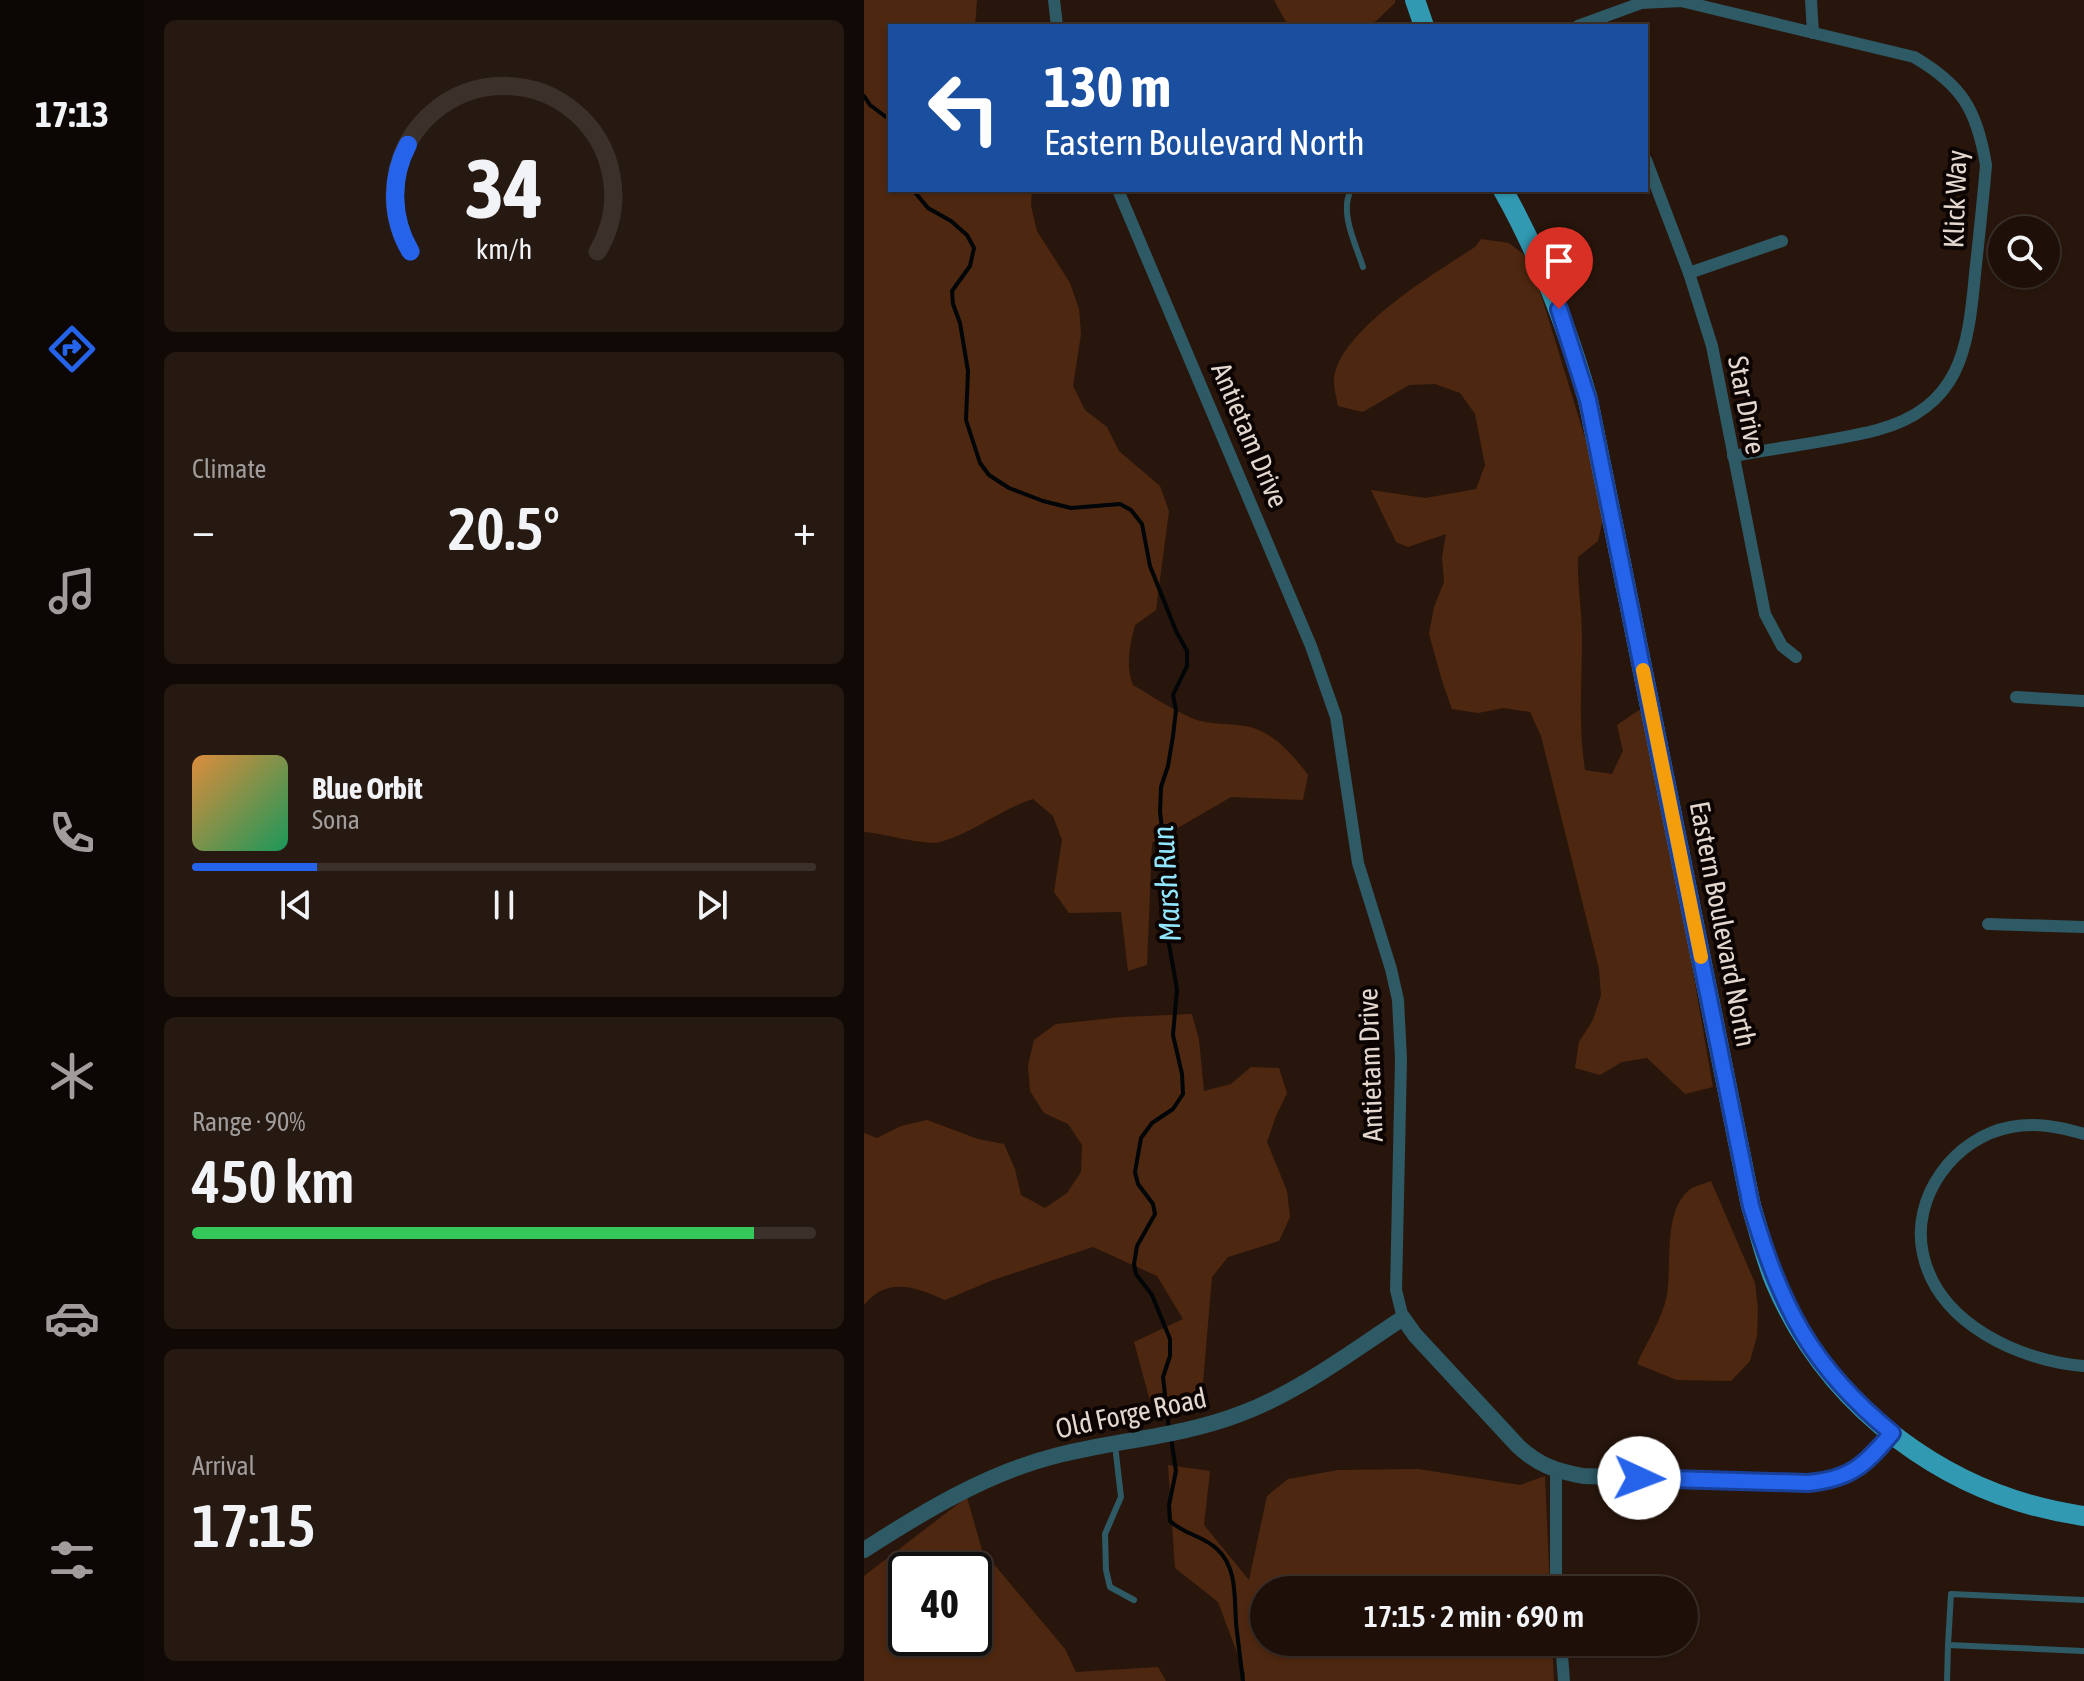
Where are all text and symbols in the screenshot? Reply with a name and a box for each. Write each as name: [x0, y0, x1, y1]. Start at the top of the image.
text: 130 m: [1044, 55, 1171, 119]
icon: left: [912, 56, 1016, 160]
text: 17:13: [35, 93, 109, 135]
text: Eastern Boulevard North: [1044, 121, 1365, 163]
text: 34: [465, 140, 543, 236]
street label: Klick Way: [1937, 149, 1973, 249]
map controls: [1988, 216, 2060, 288]
button: search: [1988, 216, 2060, 288]
pin: [1525, 227, 1593, 309]
text: km/h: [476, 232, 532, 265]
icon: arrive: [1537, 239, 1581, 283]
icon: directions: [44, 321, 100, 377]
street label: Star Drive: [1722, 353, 1772, 457]
street label: Antietam Drive: [1205, 358, 1295, 512]
text: Climate: [192, 454, 266, 484]
text: 20.5°: [448, 494, 560, 563]
text: −: [192, 504, 215, 554]
text: +: [793, 504, 816, 554]
icon: music: [44, 563, 100, 619]
text: Blue Orbit: [312, 771, 423, 805]
street label: Eastern Boulevard North: [1683, 798, 1763, 1050]
icon: phone: [44, 805, 100, 861]
text: Sona: [312, 805, 360, 835]
water label: Marsh Run: [1145, 825, 1187, 943]
icon: previous: [274, 883, 318, 927]
icon: pause: [482, 883, 526, 927]
icon: next: [690, 883, 734, 927]
street label: Antietam Drive: [1351, 988, 1389, 1142]
icon: climate: [44, 1048, 100, 1104]
text: Range · 90%: [192, 1107, 305, 1137]
text: 450 km: [192, 1147, 354, 1216]
icon: car: [44, 1290, 100, 1346]
street label: Old Forge Road: [1053, 1381, 1209, 1445]
position arrow: [1597, 1436, 1681, 1520]
text: Arrival: [192, 1451, 256, 1481]
text: 17:15: [192, 1491, 315, 1560]
icon: filters: [44, 1532, 100, 1588]
speed limit sign: 40: [888, 1552, 992, 1656]
text: 17:15 · 2 min · 690 m: [1364, 1599, 1584, 1633]

